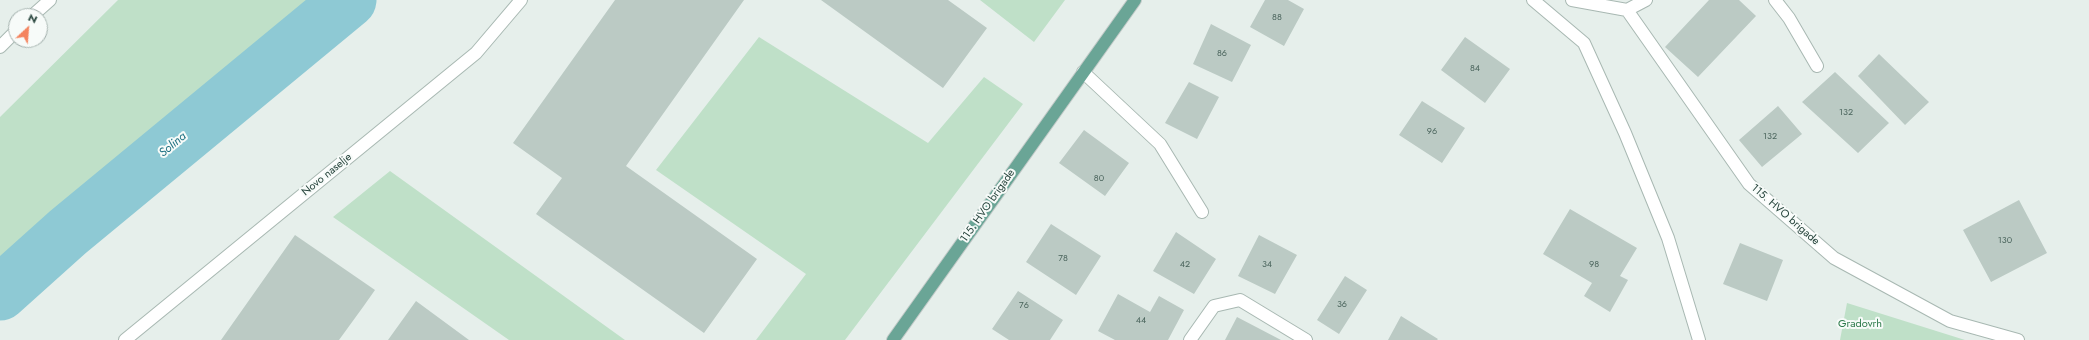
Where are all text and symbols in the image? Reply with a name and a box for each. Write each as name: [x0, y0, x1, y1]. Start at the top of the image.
north arrow: [8, 8, 48, 48]
text: N: [25, 9, 40, 27]
house number: 88: [1272, 13, 1282, 23]
house number: 86: [1217, 49, 1227, 59]
house number: 84: [1470, 64, 1480, 74]
house number: 132: [1839, 108, 1853, 118]
house number: 96: [1427, 127, 1437, 137]
water label: Solina: [156, 129, 190, 161]
house number: 132: [1763, 132, 1777, 142]
street label: Novo naselje: [299, 151, 355, 199]
street label: 115. HVO brigade: [958, 167, 1018, 245]
house number: 80: [1094, 174, 1104, 184]
street label: 115. HVO brigade: [1748, 182, 1822, 248]
house number: 130: [1998, 236, 2012, 246]
house number: 78: [1058, 254, 1068, 264]
house number: 42: [1180, 260, 1190, 270]
house number: 34: [1262, 260, 1272, 270]
house number: 98: [1589, 260, 1599, 270]
house number: 36: [1337, 300, 1347, 310]
house number: 76: [1019, 301, 1029, 311]
house number: 44: [1136, 316, 1146, 326]
park label: Gradovrh: [1838, 317, 1882, 331]

